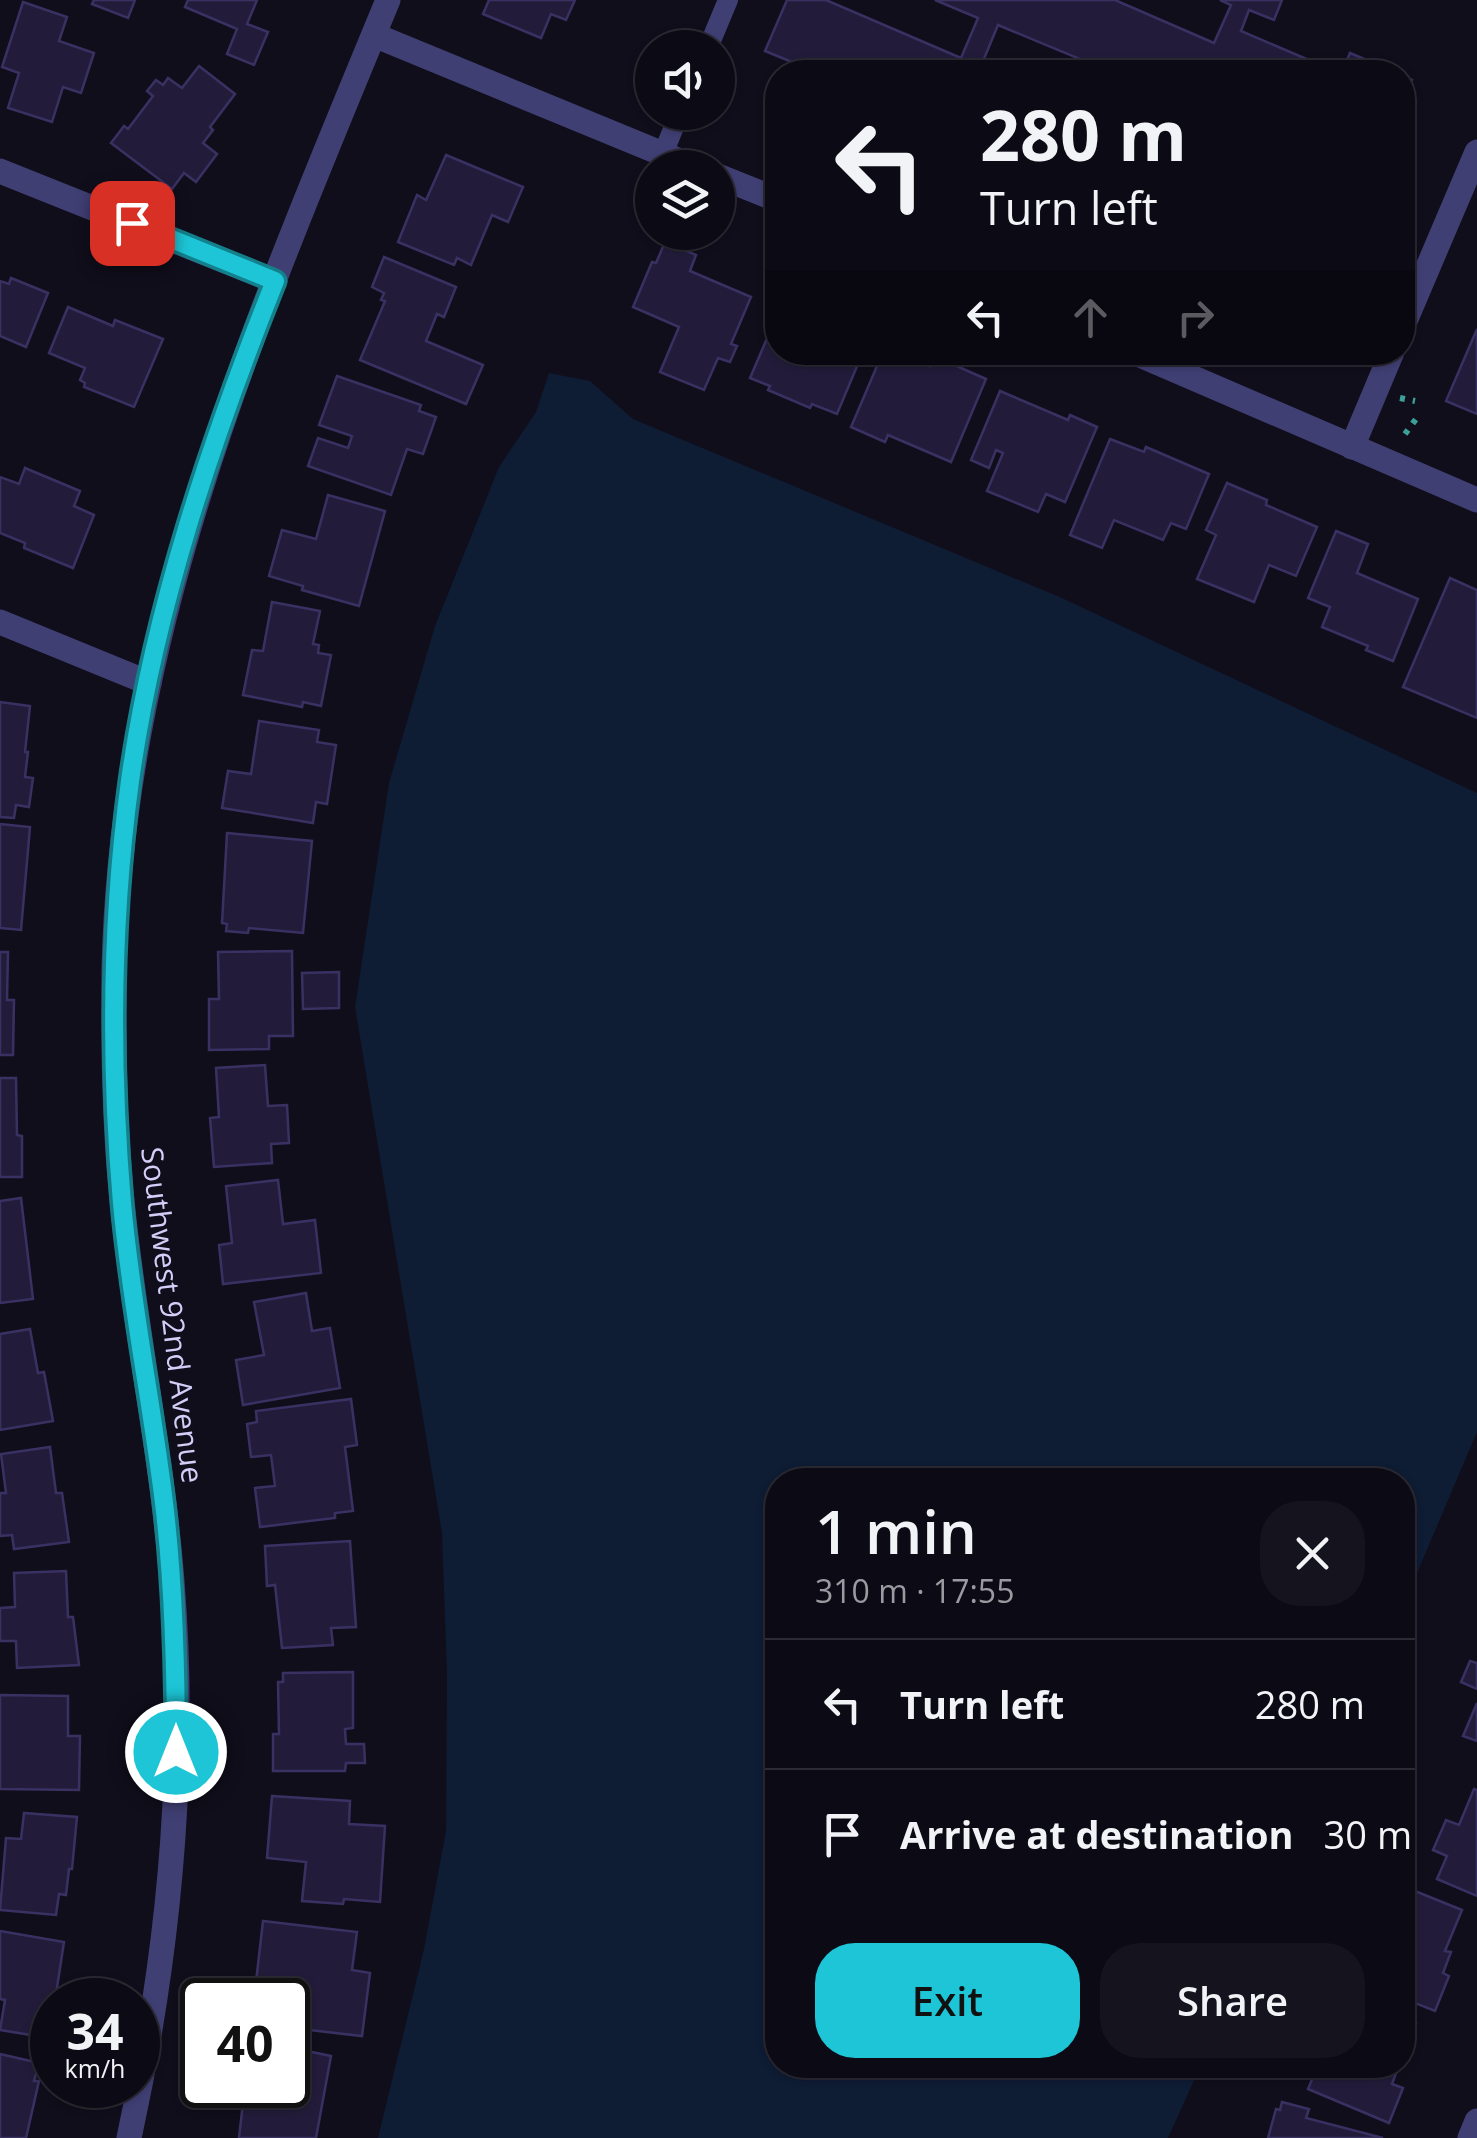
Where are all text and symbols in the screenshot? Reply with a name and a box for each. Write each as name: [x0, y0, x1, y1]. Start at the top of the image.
map controls: [635, 30, 735, 250]
button: sound: [635, 30, 735, 130]
text: 280 m: [980, 86, 1187, 182]
icon: left: [815, 100, 945, 230]
button: layers: [635, 150, 735, 250]
text: Turn left: [980, 177, 1158, 238]
pin: [90, 181, 175, 266]
icon: arrive: [105, 196, 160, 251]
icon: left: [958, 290, 1013, 345]
icon: ahead: [1063, 290, 1118, 345]
icon: right: [1168, 290, 1223, 345]
street label: Southwest 92nd Avenue: [132, 1145, 214, 1485]
text: 1 min: [815, 1490, 977, 1572]
button: close: [1260, 1501, 1365, 1606]
text: 310 m · 17:55: [815, 1569, 1014, 1612]
icon: left: [815, 1677, 870, 1732]
text: Turn left: [900, 1678, 1064, 1730]
text: 280 m: [1255, 1678, 1365, 1730]
position arrow: [124, 1700, 228, 1804]
icon: arrive: [815, 1807, 870, 1862]
text: Arrive at destination: [900, 1808, 1294, 1860]
text: 30 m: [1324, 1808, 1412, 1860]
button: Exit: [815, 1943, 1080, 2058]
button: Share: [1100, 1943, 1365, 2058]
speed limit sign: 40: [180, 1978, 310, 2108]
text: 34: [66, 1997, 124, 2065]
text: km/h: [65, 2051, 125, 2085]

